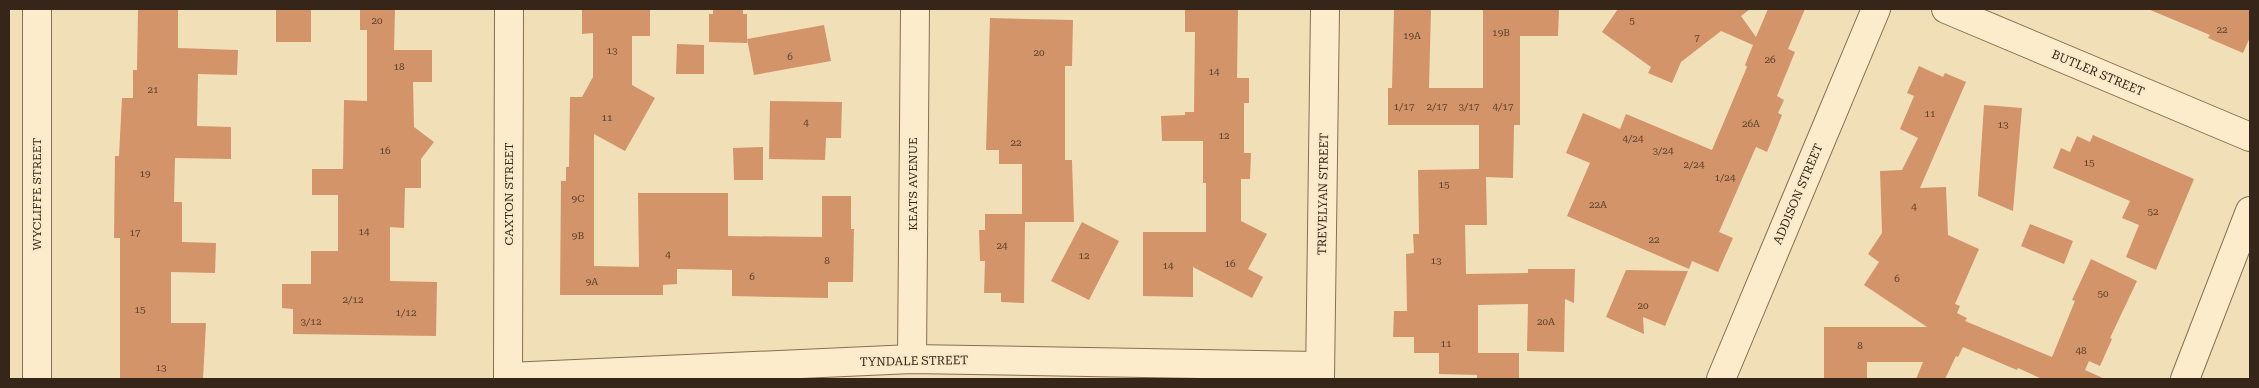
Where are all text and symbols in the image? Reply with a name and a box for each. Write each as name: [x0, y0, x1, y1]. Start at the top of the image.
house number: 20: [371, 15, 383, 26]
house number: 5: [1629, 15, 1635, 26]
house number: 22: [2216, 24, 2228, 35]
house number: 19B: [1492, 27, 1510, 38]
house number: 19A: [1403, 30, 1421, 41]
house number: 7: [1694, 32, 1700, 43]
house number: 13: [606, 45, 618, 56]
house number: 20: [1033, 47, 1045, 58]
street label: BUTLER STREET: [2050, 47, 2146, 99]
house number: 6: [787, 51, 793, 62]
house number: 26: [1764, 54, 1776, 65]
house number: 18: [393, 61, 405, 72]
house number: 14: [1208, 66, 1220, 77]
house number: 21: [147, 84, 159, 95]
house number: 1/17: [1394, 101, 1415, 112]
house number: 2/17: [1427, 101, 1448, 112]
house number: 3/17: [1459, 101, 1480, 112]
house number: 4/17: [1493, 101, 1514, 112]
house number: 11: [1924, 108, 1936, 119]
house number: 11: [601, 112, 613, 123]
house number: 4: [803, 117, 809, 128]
house number: 26A: [1742, 118, 1760, 129]
house number: 13: [1997, 119, 2009, 130]
house number: 12: [1218, 130, 1230, 141]
street label: TREVELYAN STREET: [1315, 133, 1331, 255]
house number: 4/24: [1623, 133, 1644, 144]
street label: KEATS AVENUE: [906, 137, 920, 231]
house number: 22: [1010, 137, 1022, 148]
street label: WYCLIFFE STREET: [30, 138, 44, 250]
street label: ADDISON STREET: [1770, 142, 1826, 246]
street label: CAXTON STREET: [502, 143, 516, 245]
house number: 16: [379, 145, 391, 156]
house number: 3/24: [1653, 145, 1674, 156]
house number: 15: [2083, 157, 2095, 168]
house number: 2/24: [1684, 159, 1705, 170]
house number: 19: [139, 168, 151, 179]
house number: 1/24: [1715, 172, 1736, 183]
house number: 15: [1438, 179, 1450, 190]
house number: 9C: [572, 193, 584, 204]
house number: 22A: [1589, 199, 1607, 210]
house number: 4: [1911, 201, 1917, 212]
house number: 52: [2147, 206, 2159, 217]
house number: 14: [358, 226, 370, 237]
house number: 17: [129, 227, 141, 238]
house number: 9B: [572, 230, 584, 241]
house number: 22: [1648, 234, 1660, 245]
house number: 24: [996, 240, 1008, 251]
house number: 4: [665, 249, 671, 260]
house number: 12: [1078, 250, 1090, 261]
house number: 8: [824, 255, 830, 266]
house number: 13: [1430, 255, 1442, 266]
house number: 16: [1224, 258, 1236, 269]
house number: 14: [1162, 260, 1174, 271]
house number: 6: [749, 271, 755, 282]
house number: 6: [1894, 273, 1900, 284]
house number: 9A: [586, 276, 598, 287]
house number: 50: [2097, 288, 2109, 299]
house number: 2/12: [343, 294, 364, 305]
house number: 20: [1637, 300, 1649, 311]
house number: 15: [134, 304, 146, 315]
house number: 1/12: [396, 307, 417, 318]
house number: 3/12: [301, 316, 322, 327]
house number: 20A: [1537, 316, 1555, 327]
house number: 11: [1440, 338, 1452, 349]
house number: 8: [1857, 340, 1863, 351]
house number: 48: [2075, 345, 2087, 356]
street label: TYNDALE STREET: [860, 353, 968, 369]
house number: 13: [155, 362, 167, 373]

